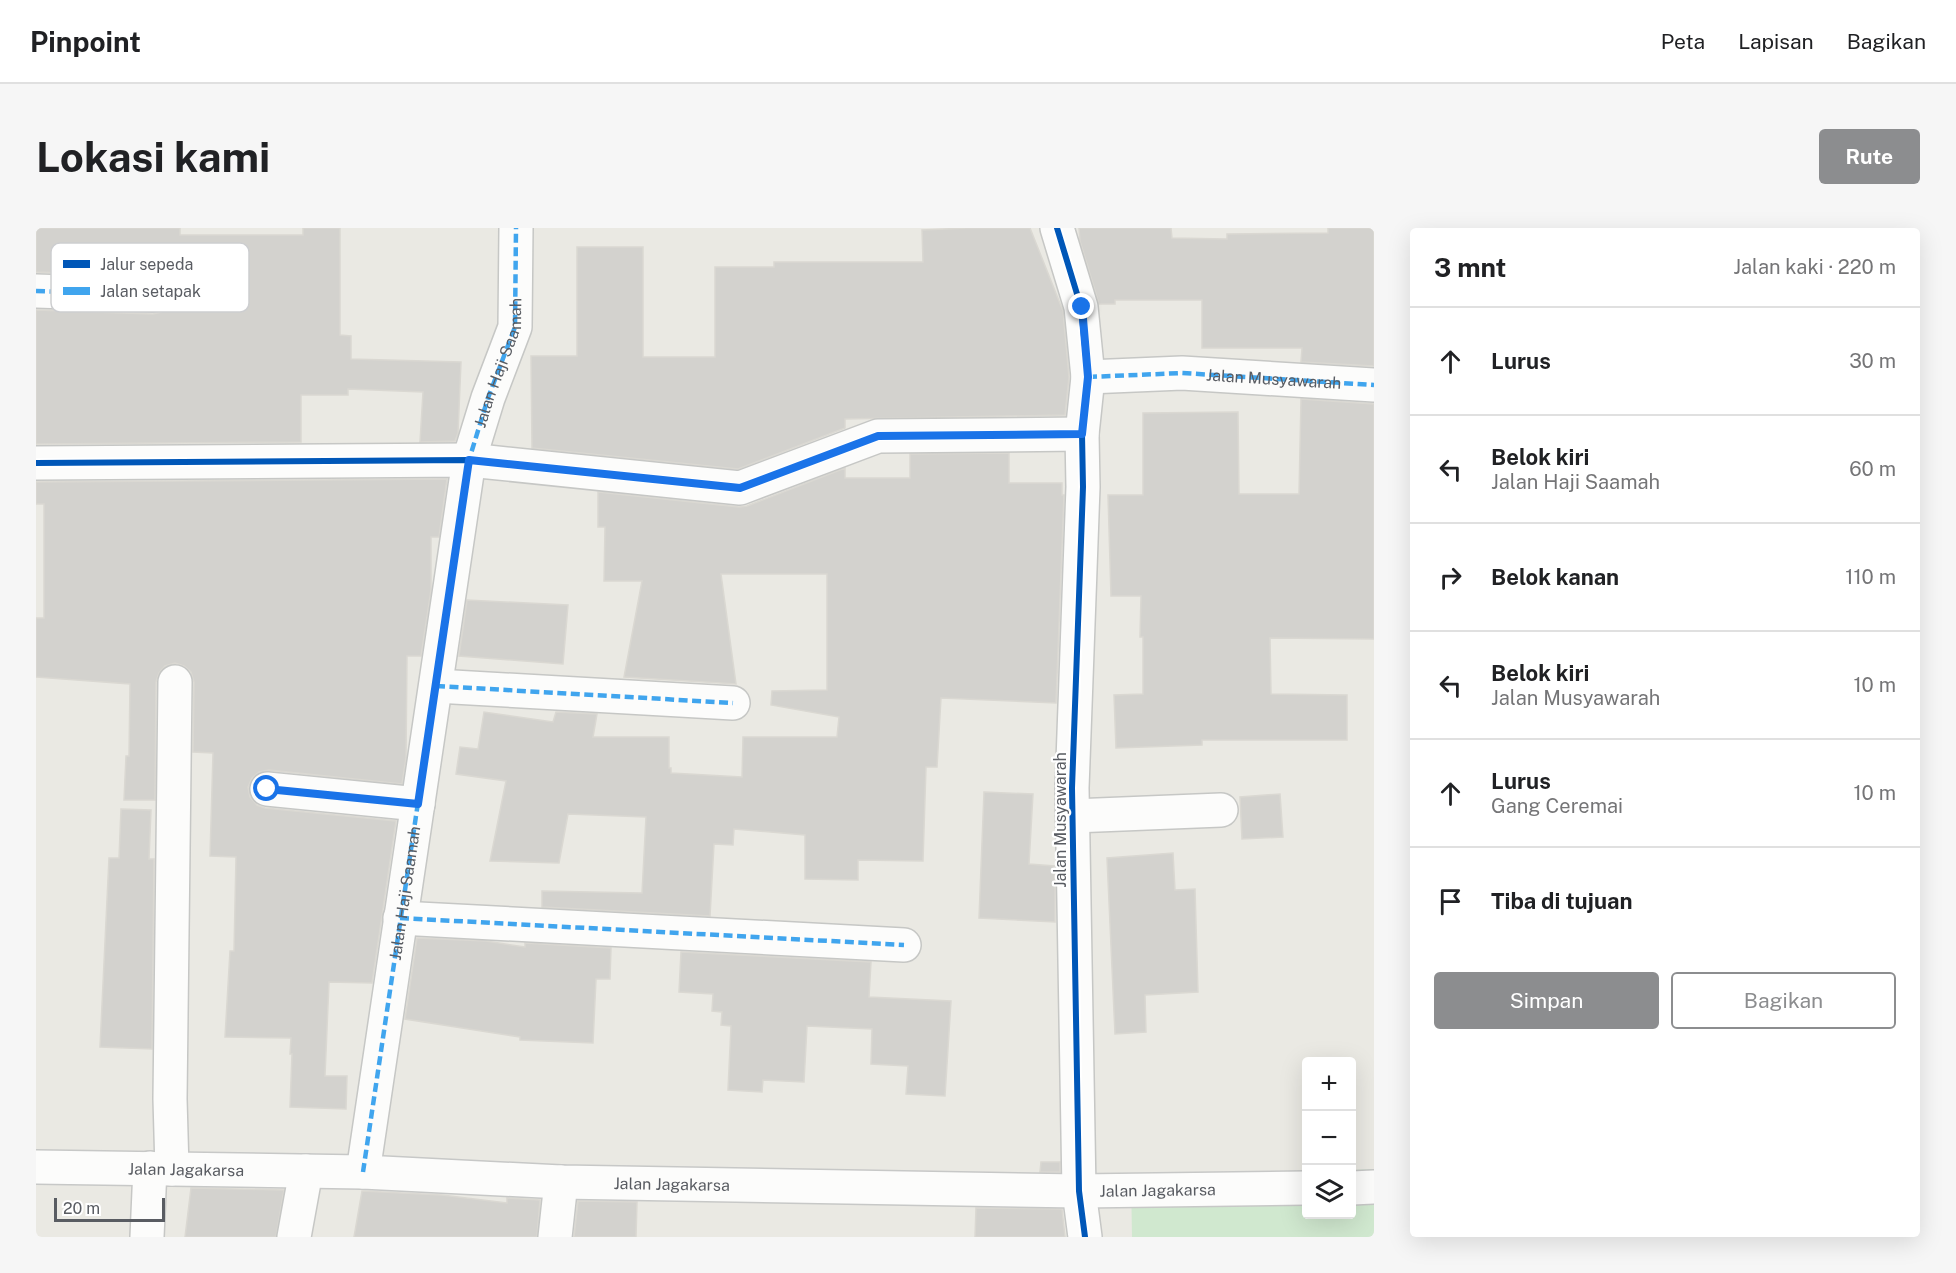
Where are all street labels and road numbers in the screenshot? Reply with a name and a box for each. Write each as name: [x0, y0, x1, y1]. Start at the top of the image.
street label: Jalan Haji Saamah: [470, 298, 525, 430]
street label: Jalan Musyawarah: [1205, 365, 1342, 392]
street label: Jalan Musyawarah: [1051, 752, 1070, 888]
street label: Jalan Haji Saamah: [385, 825, 424, 961]
street label: Jalan Jagakarsa: [128, 1159, 244, 1180]
street label: Jalan Jagakarsa: [613, 1173, 730, 1194]
street label: Jalan Jagakarsa: [1099, 1180, 1216, 1200]

